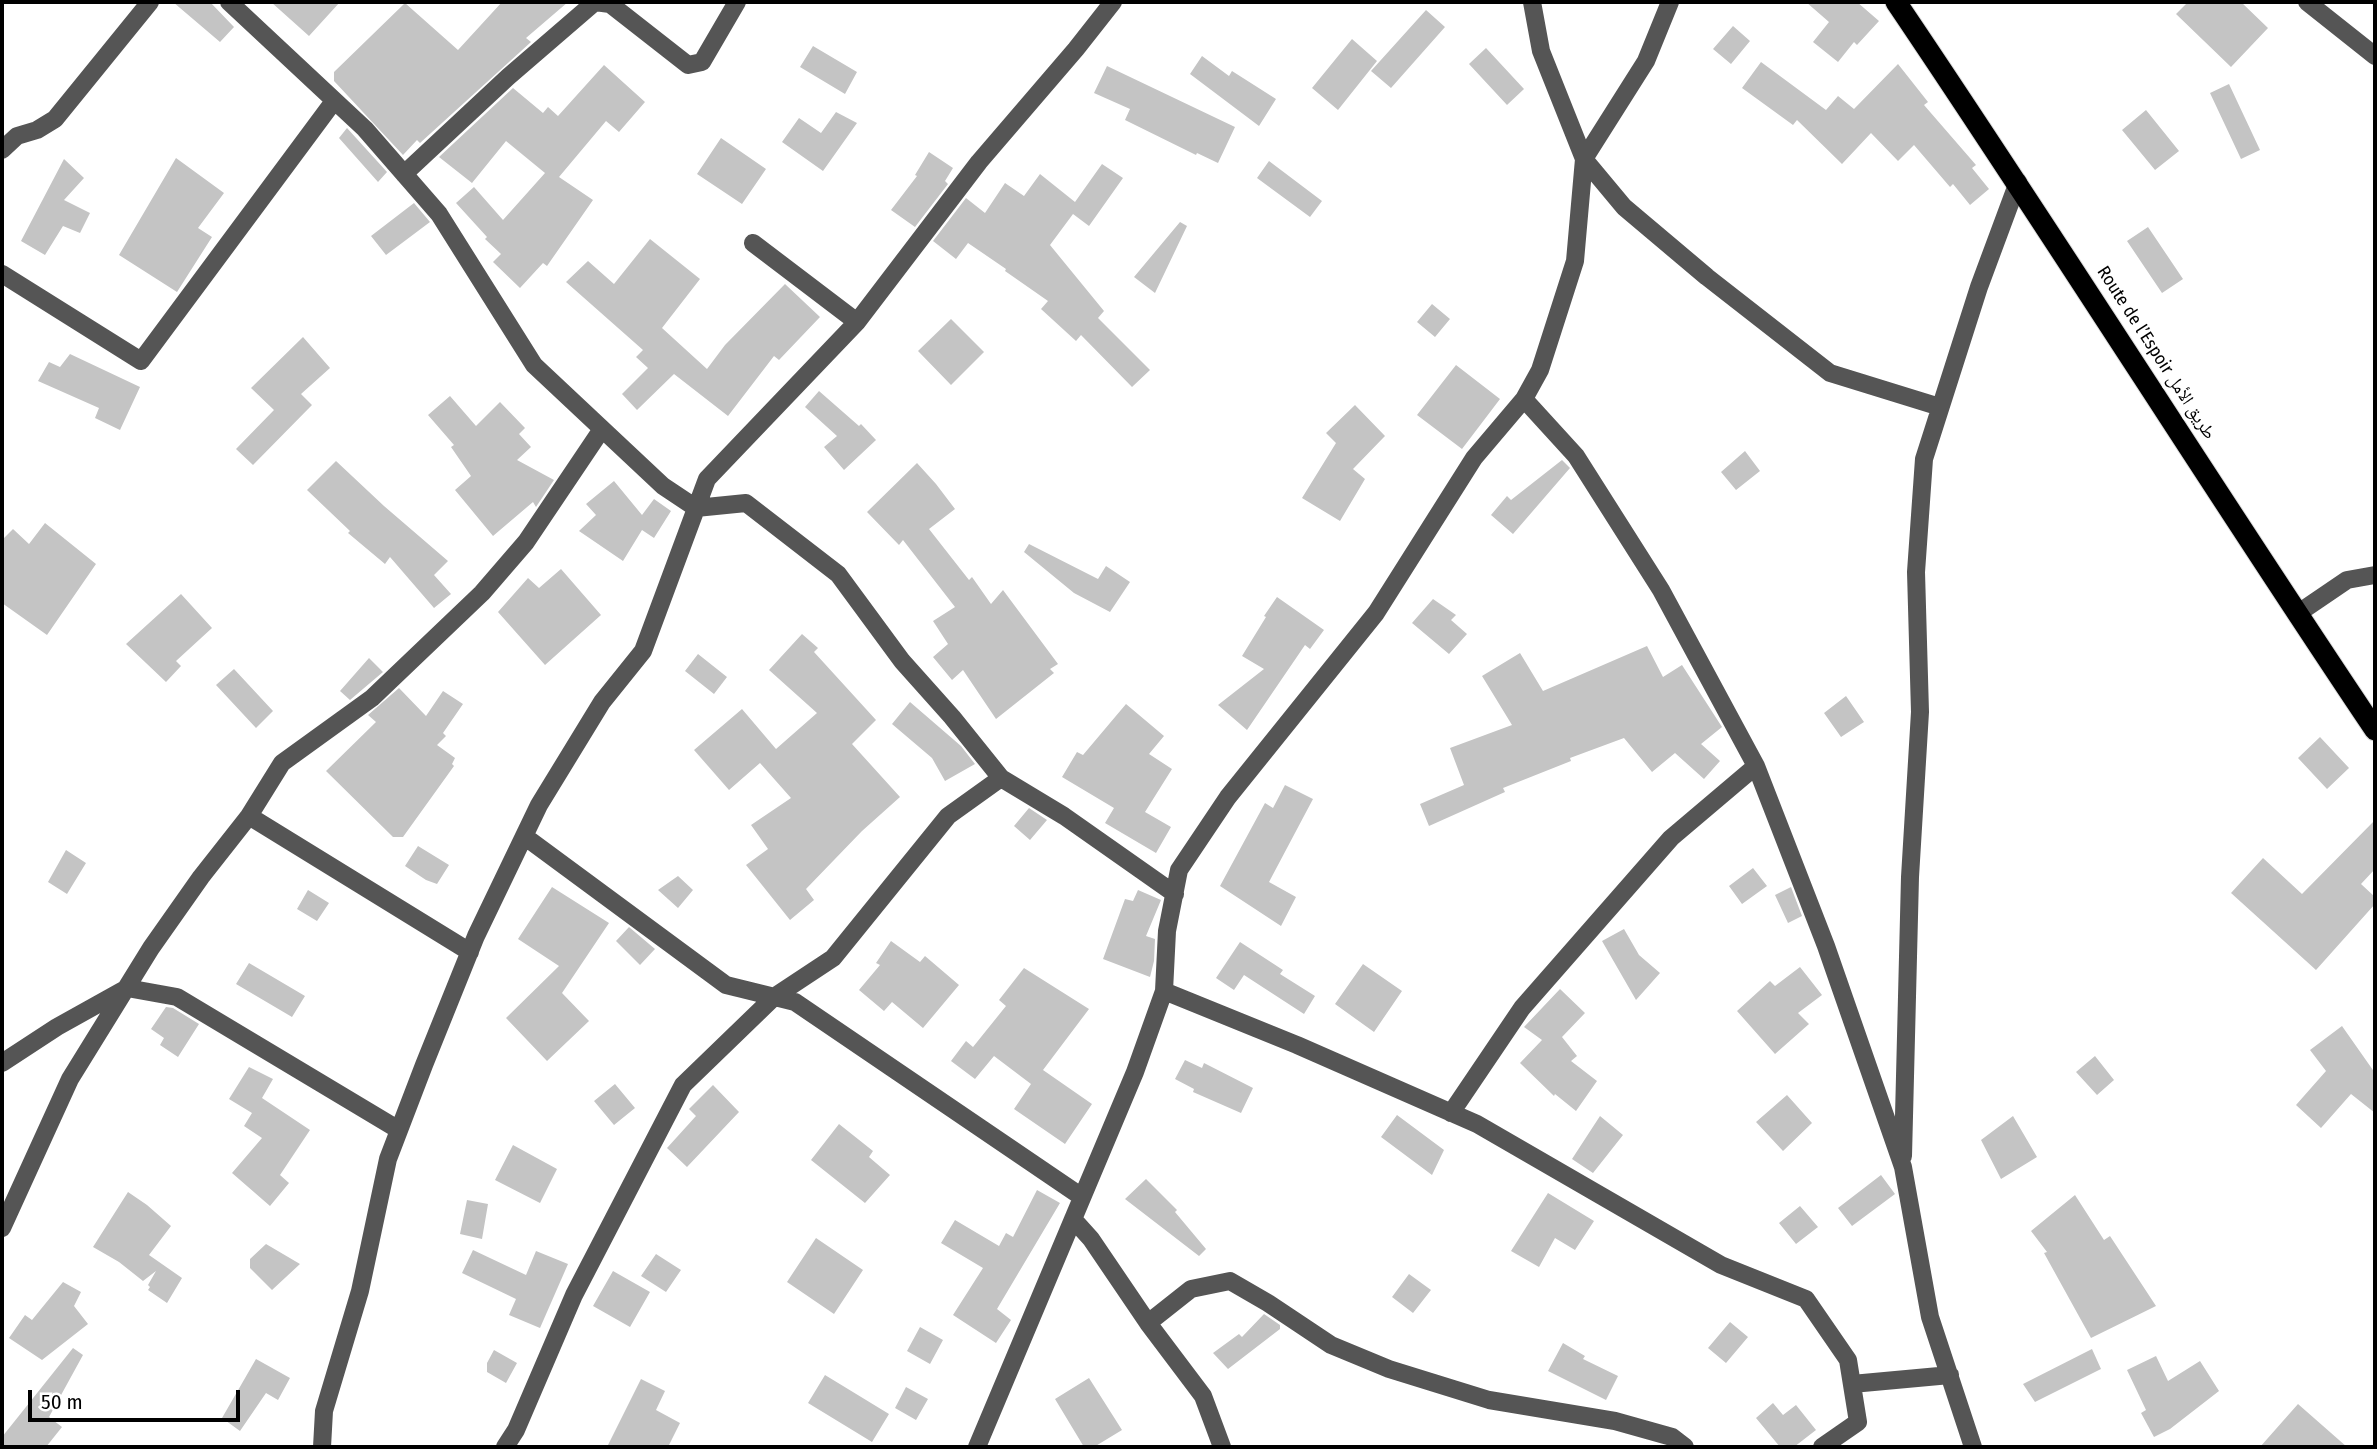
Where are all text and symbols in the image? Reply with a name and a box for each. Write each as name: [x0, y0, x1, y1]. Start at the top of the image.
street label: Route de l’Espoir طريق الأمل: [2092, 262, 2220, 444]
scale bar: [32, 1376, 243, 1420]
text: 50 m: [41, 1389, 83, 1415]

